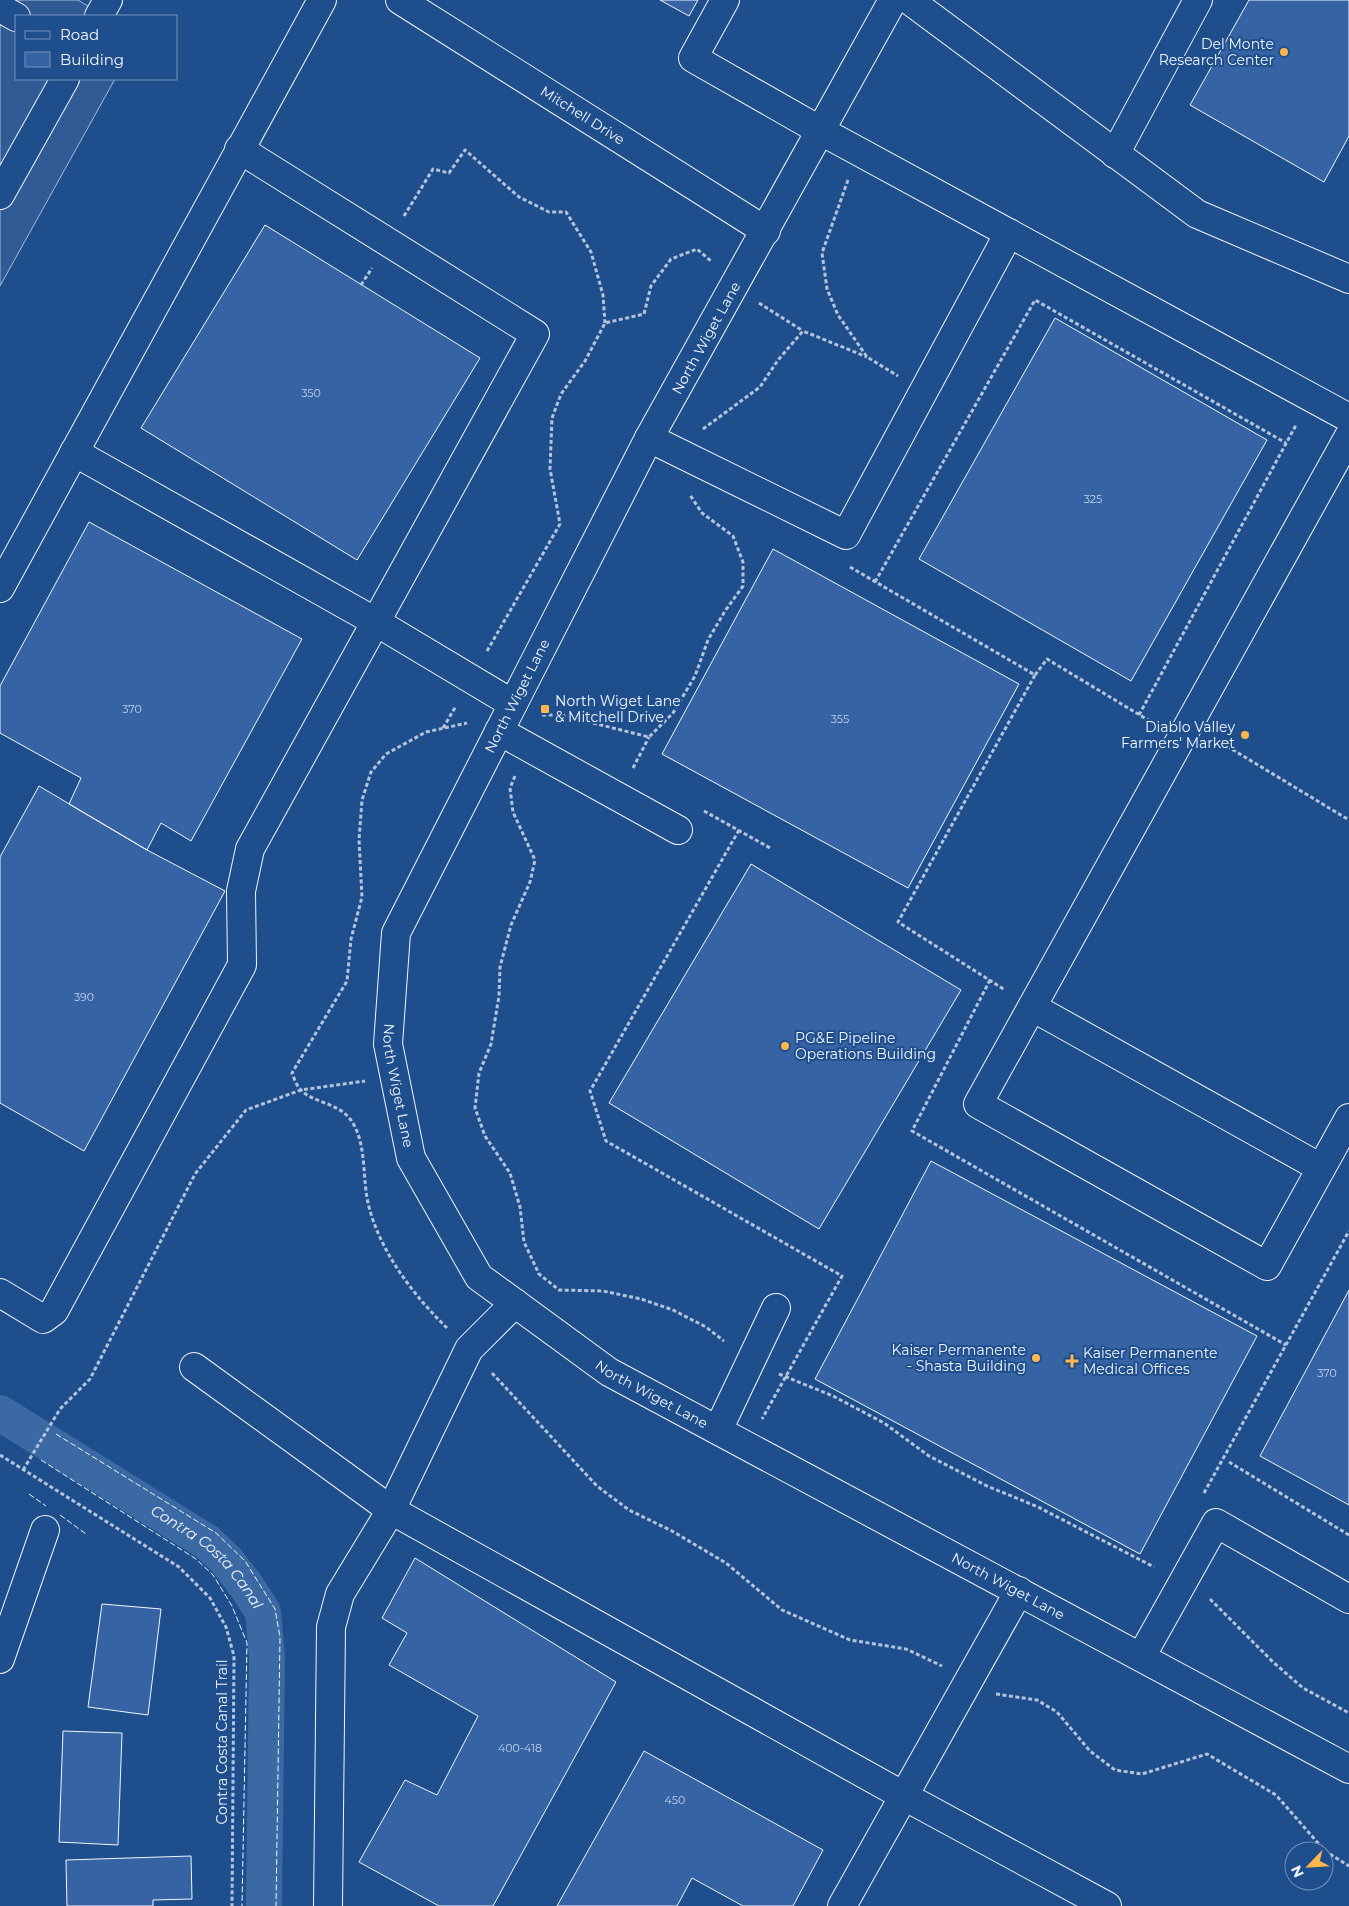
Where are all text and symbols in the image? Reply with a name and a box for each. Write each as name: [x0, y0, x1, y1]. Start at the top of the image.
legend: [15, 15, 178, 80]
text: Road: [60, 25, 99, 44]
place label: Del Monte Research Center: [1159, 35, 1274, 69]
marker: Del Monte Research Center: [1278, 46, 1290, 58]
text: Building: [60, 50, 124, 69]
street label: Mitchell Drive: [537, 82, 628, 149]
street label: North Wiget Lane: [668, 279, 744, 397]
house number: 350: [301, 386, 321, 400]
house number: 325: [1084, 492, 1102, 506]
street label: North Wiget Lane: [480, 636, 554, 756]
place label: North Wiget Lane & Mitchell Drive: [555, 692, 681, 726]
house number: 370: [122, 702, 142, 716]
marker: North Wiget Lane & Mitchell Drive: [539, 703, 551, 715]
house number: 355: [831, 712, 849, 726]
place label: Diablo Valley Farmers' Market: [1121, 718, 1235, 752]
marker: Diablo Valley Farmers' Market: [1239, 729, 1251, 741]
house number: 390: [74, 990, 94, 1004]
street label: North Wiget Lane: [379, 1023, 418, 1149]
place label: PG&E Pipeline Operations Building: [795, 1029, 936, 1063]
marker: PG&E Pipeline Operations Building: [779, 1040, 791, 1052]
place label: Kaiser Permanente - Shasta Building: [891, 1341, 1026, 1375]
place label: Kaiser Permanente Medical Offices: [1083, 1344, 1218, 1378]
marker: Kaiser Permanente - Shasta Building: [1030, 1352, 1042, 1364]
marker: Kaiser Permanente Medical Offices: [1065, 1354, 1079, 1368]
street label: North Wiget Lane: [592, 1356, 711, 1432]
house number: 370: [1317, 1366, 1337, 1380]
water label: Contra Costa Canal: [148, 1500, 268, 1612]
street label: North Wiget Lane: [949, 1549, 1068, 1624]
street label: Contra Costa Canal Trail: [213, 1660, 231, 1824]
house number: 400-418: [498, 1741, 542, 1755]
house number: 450: [665, 1793, 685, 1807]
north arrow: [1284, 1841, 1334, 1891]
text: N: [1287, 1863, 1308, 1880]

